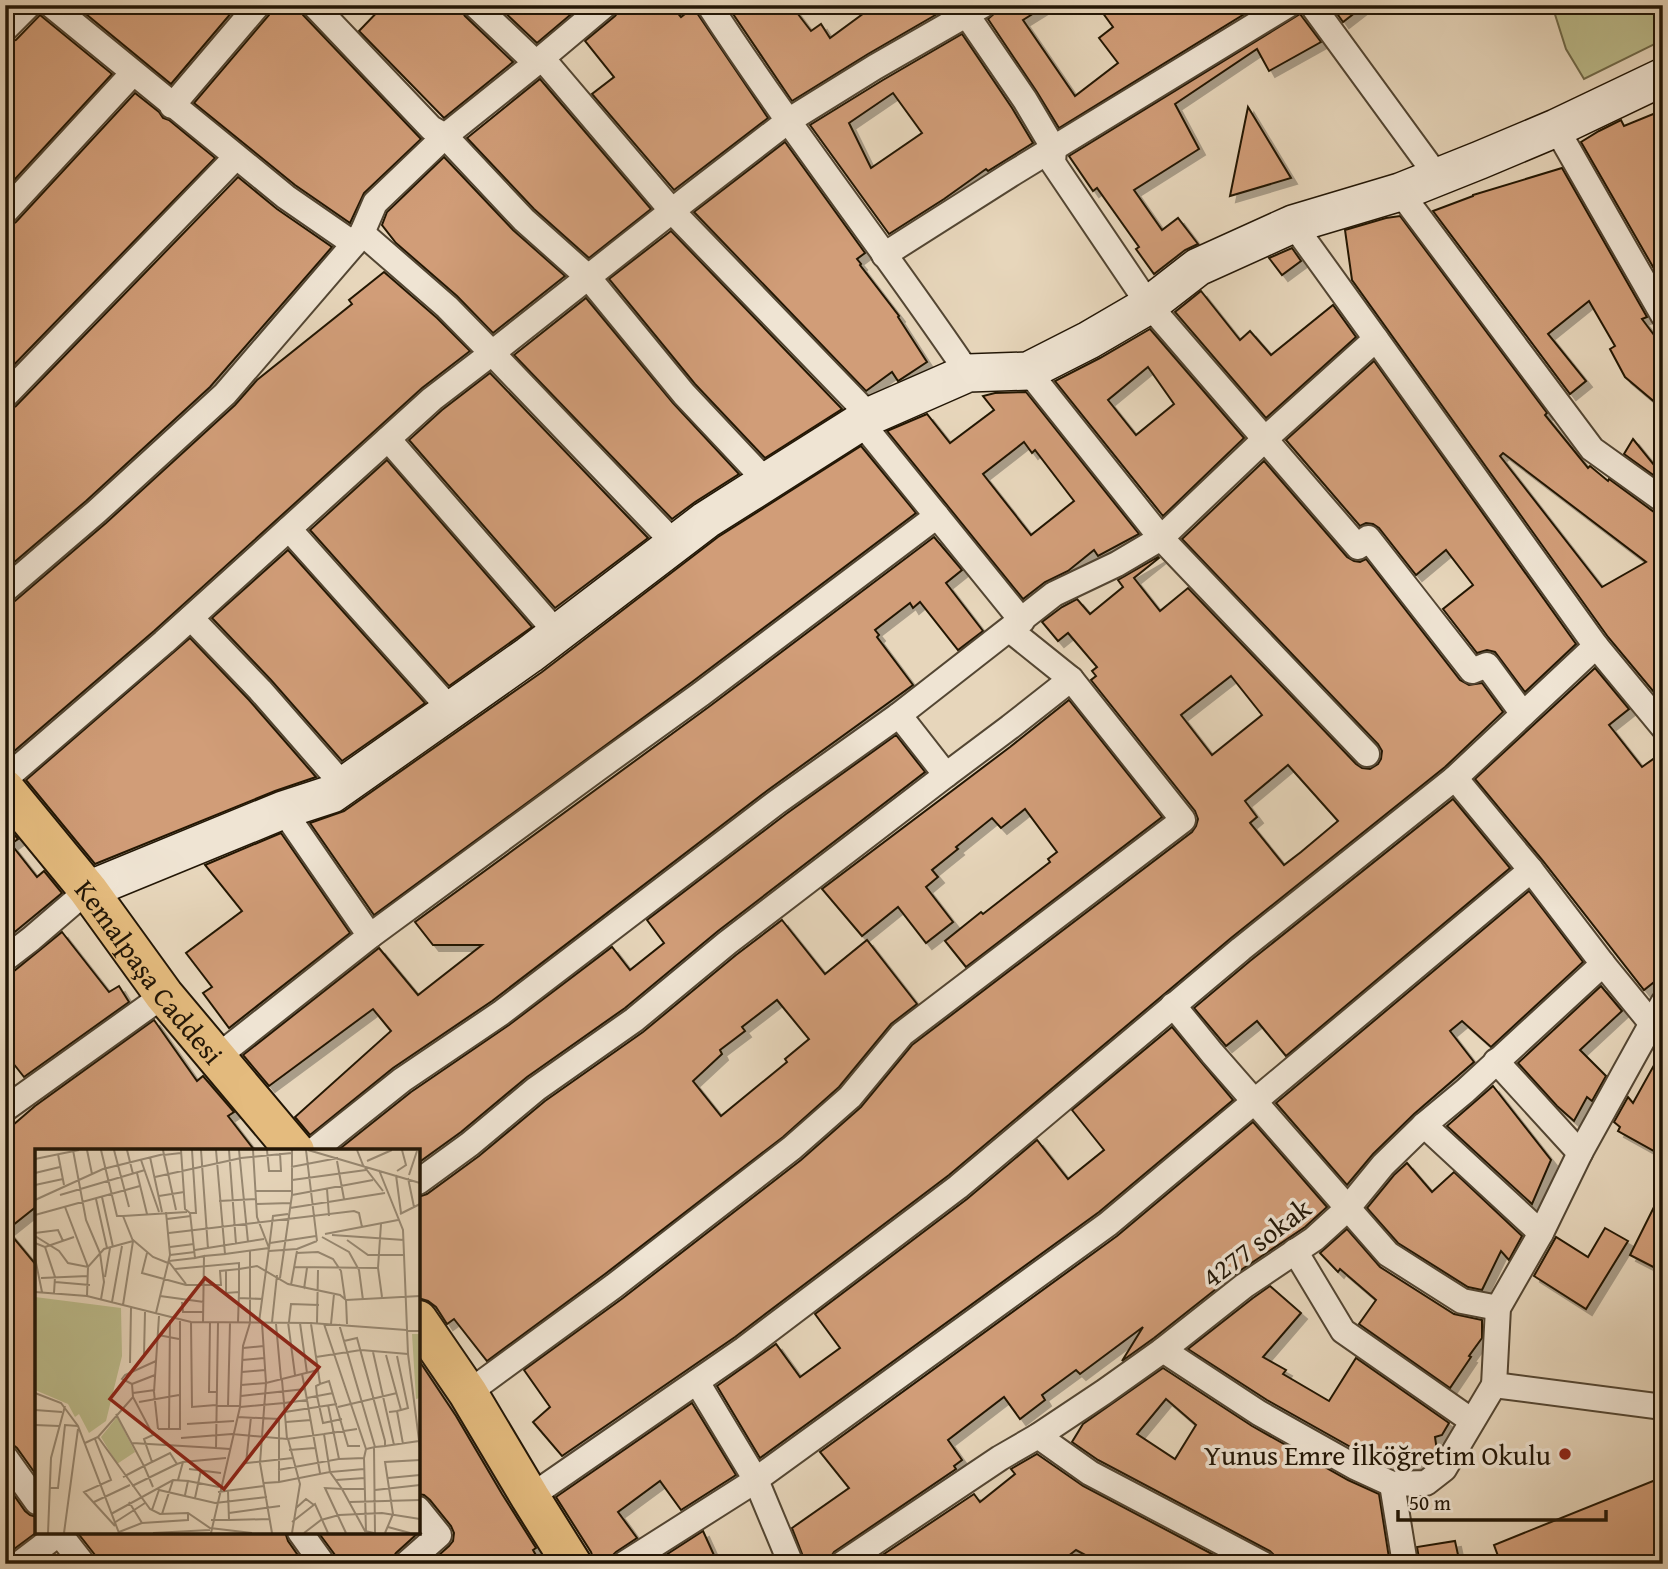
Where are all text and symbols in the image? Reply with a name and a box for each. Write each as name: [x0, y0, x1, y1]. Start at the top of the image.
street label: Kemalpaşa Caddesi: [66, 870, 234, 1073]
inset map: [35, 1149, 420, 1534]
street label: 4277 sokak: [1193, 1187, 1320, 1297]
place label: Yunus Emre İlköğretim Okulu: [1204, 1434, 1551, 1475]
marker: Yunus Emre İlköğretim Okulu: [1557, 1446, 1573, 1462]
scale bar: [1398, 1478, 1607, 1522]
text: 50 m: [1409, 1487, 1451, 1518]

